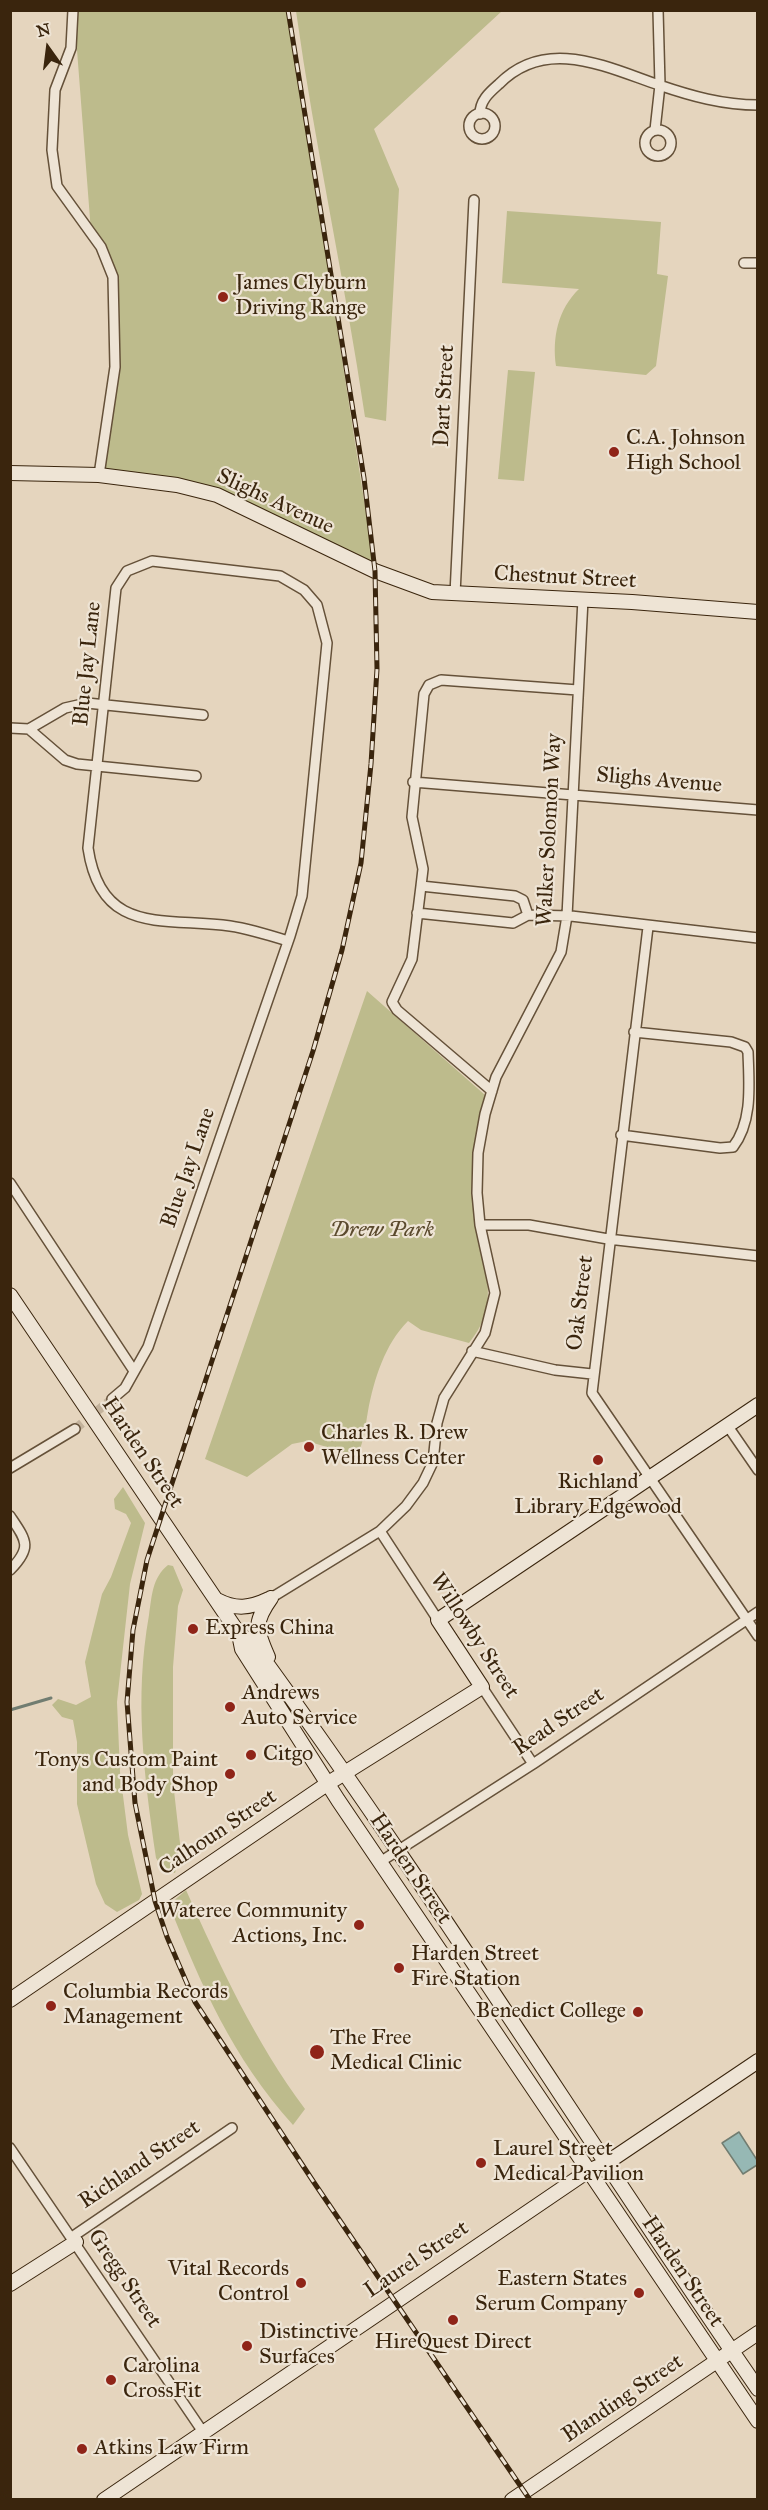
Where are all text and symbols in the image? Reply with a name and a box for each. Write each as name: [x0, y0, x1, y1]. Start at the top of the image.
north arrow: [18, 18, 78, 78]
text: N: [35, 19, 52, 41]
place label: James Clyburn Driving Range: [235, 271, 366, 322]
marker: James Clyburn Driving Range: [216, 290, 230, 304]
street label: Dart Street: [429, 344, 461, 448]
place label: C.A. Johnson High School: [626, 426, 745, 478]
marker: C.A. Johnson High School: [607, 445, 621, 459]
street label: Slighs Avenue: [212, 463, 338, 541]
street label: Chestnut Street: [493, 561, 637, 595]
street label: Blue Jay Lane: [68, 600, 108, 728]
street label: Walker Solomon Way: [532, 733, 568, 927]
street label: Slighs Avenue: [595, 762, 723, 800]
street label: Blue Jay Lane: [156, 1105, 222, 1231]
park label: Drew Park: [330, 1218, 434, 1244]
street label: Oak Street: [562, 1254, 600, 1352]
street label: Harden Street: [95, 1393, 189, 1513]
place label: Charles R. Drew Wellness Center: [321, 1421, 468, 1472]
marker: Charles R. Drew Wellness Center: [302, 1440, 316, 1454]
marker: Richland Library Edgewood: [591, 1453, 605, 1467]
place label: Richland Library Edgewood: [514, 1470, 682, 1522]
street label: Willowby Street: [424, 1568, 524, 1704]
place label: Express China: [205, 1616, 334, 1642]
marker: Express China: [186, 1622, 200, 1636]
place label: Andrews Auto Service: [242, 1681, 357, 1732]
street label: Read Street: [508, 1682, 610, 1762]
marker: Andrews Auto Service: [223, 1700, 237, 1714]
place label: Citgo: [263, 1742, 313, 1768]
place label: Tonys Custom Paint and Body Shop: [35, 1748, 218, 1800]
marker: Citgo: [244, 1748, 258, 1762]
marker: Tonys Custom Paint and Body Shop: [223, 1767, 237, 1781]
street label: Calhoun Street: [154, 1784, 282, 1882]
street label: Harden Street: [363, 1809, 457, 1929]
place label: Wateree Community Actions, Inc.: [159, 1899, 347, 1951]
marker: Wateree Community Actions, Inc.: [352, 1918, 366, 1932]
place label: Harden Street Fire Station: [411, 1942, 539, 1994]
marker: Harden Street Fire Station: [392, 1961, 406, 1975]
place label: Columbia Records Management: [63, 1980, 228, 2032]
marker: Columbia Records Management: [44, 1999, 58, 2013]
place label: Benedict College: [476, 1999, 626, 2025]
marker: Benedict College: [631, 2005, 645, 2019]
place label: The Free Medical Clinic: [330, 2026, 462, 2078]
marker: The Free Medical Clinic: [308, 2043, 326, 2061]
street label: Richland Street: [74, 2115, 206, 2215]
place label: Laurel Street Medical Pavilion: [493, 2137, 644, 2188]
marker: Laurel Street Medical Pavilion: [474, 2156, 488, 2170]
street label: Harden Street: [635, 2212, 729, 2332]
street label: Laurel Street: [360, 2216, 474, 2304]
street label: Gregg Street: [81, 2225, 167, 2333]
place label: Vital Records Control: [168, 2257, 289, 2308]
place label: Eastern States Serum Company: [475, 2267, 627, 2318]
marker: Vital Records Control: [294, 2276, 308, 2290]
marker: Eastern States Serum Company: [632, 2286, 646, 2300]
marker: HireQuest Direct: [446, 2313, 460, 2327]
place label: Distinctive Surfaces: [259, 2320, 358, 2372]
place label: HireQuest Direct: [374, 2330, 532, 2356]
marker: Distinctive Surfaces: [240, 2339, 254, 2353]
street label: Blanding Street: [557, 2349, 689, 2449]
place label: Carolina CrossFit: [123, 2354, 201, 2406]
marker: Carolina CrossFit: [104, 2373, 118, 2387]
place label: Atkins Law Firm: [94, 2436, 249, 2462]
marker: Atkins Law Firm: [75, 2442, 89, 2456]

